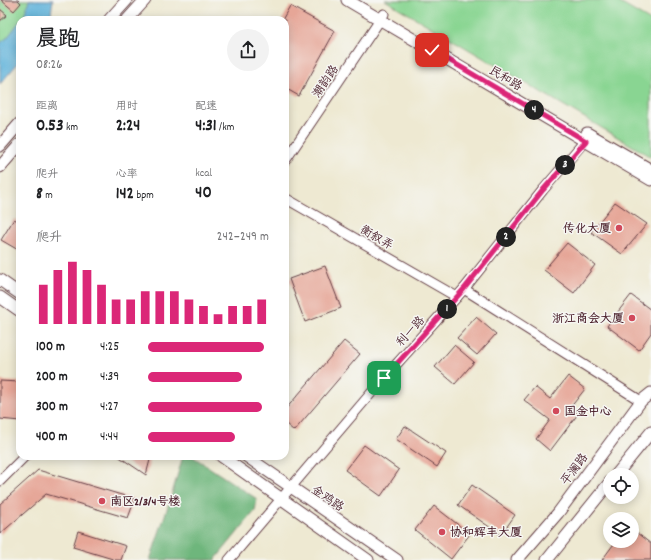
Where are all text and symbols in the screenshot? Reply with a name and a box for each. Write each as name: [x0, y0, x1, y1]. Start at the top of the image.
text: 晨跑: [36, 25, 80, 56]
button: share: [227, 29, 269, 71]
pin: [415, 33, 449, 67]
icon: check: [421, 39, 443, 61]
text: 08:26: [36, 56, 63, 75]
street label: 潮韵路: [309, 62, 343, 102]
street label: 民和路: [485, 63, 525, 96]
text: 距离: [36, 99, 58, 115]
text: 用时: [116, 99, 138, 115]
text: 配速: [195, 99, 217, 115]
pin: 4: [524, 100, 544, 120]
text: 4: [532, 102, 536, 118]
text: 0.53: [36, 115, 64, 139]
text: 2:24: [116, 115, 140, 139]
text: 4:31: [195, 115, 216, 139]
text: km: [64, 120, 78, 136]
text: /km: [216, 120, 234, 136]
pin: 3: [555, 155, 575, 175]
text: 3: [563, 157, 567, 173]
text: kcal: [195, 166, 212, 182]
text: 爬升: [36, 167, 58, 183]
text: 心率: [116, 167, 138, 183]
text: 40: [195, 182, 212, 206]
text: 8: [36, 183, 43, 207]
text: 142: [116, 183, 134, 207]
text: m: [43, 188, 53, 204]
text: bpm: [134, 188, 154, 204]
place label: 传化大厦: [563, 221, 611, 238]
street label: 衡叙弄: [356, 222, 396, 255]
marker: 传化大厦: [614, 223, 624, 233]
pin: 2: [496, 227, 516, 247]
text: 242–249 m: [217, 228, 269, 247]
text: 爬升: [36, 229, 62, 248]
text: 2: [504, 229, 508, 245]
pin: 1: [437, 299, 457, 319]
text: 1: [446, 301, 448, 317]
place label: 浙江商会大厦: [552, 311, 624, 328]
street label: 利一路: [393, 313, 429, 351]
marker: 浙江商会大厦: [627, 313, 637, 323]
text: 100 m: [36, 338, 65, 357]
text: 4:25: [100, 338, 119, 357]
pin: [367, 361, 401, 395]
icon: arrive: [373, 367, 395, 389]
text: 200 m: [36, 368, 68, 387]
text: 4:39: [100, 368, 119, 387]
text: 300 m: [36, 398, 68, 417]
text: 4:27: [100, 398, 118, 417]
place label: 国金中心: [564, 404, 612, 421]
marker: 国金中心: [551, 406, 561, 416]
text: 400 m: [36, 428, 67, 447]
text: 4:44: [100, 428, 118, 447]
street label: 平澜路: [558, 450, 593, 489]
map controls: [603, 468, 639, 548]
button: locate: [603, 468, 639, 504]
street label: 金鸡路: [307, 482, 347, 516]
place label: 南区2/3/4号楼: [110, 494, 180, 511]
marker: 南区2/3/4号楼: [97, 496, 107, 506]
button: layers: [603, 512, 639, 548]
place label: 协和辉丰大厦: [450, 525, 522, 542]
marker: 协和辉丰大厦: [437, 527, 447, 537]

